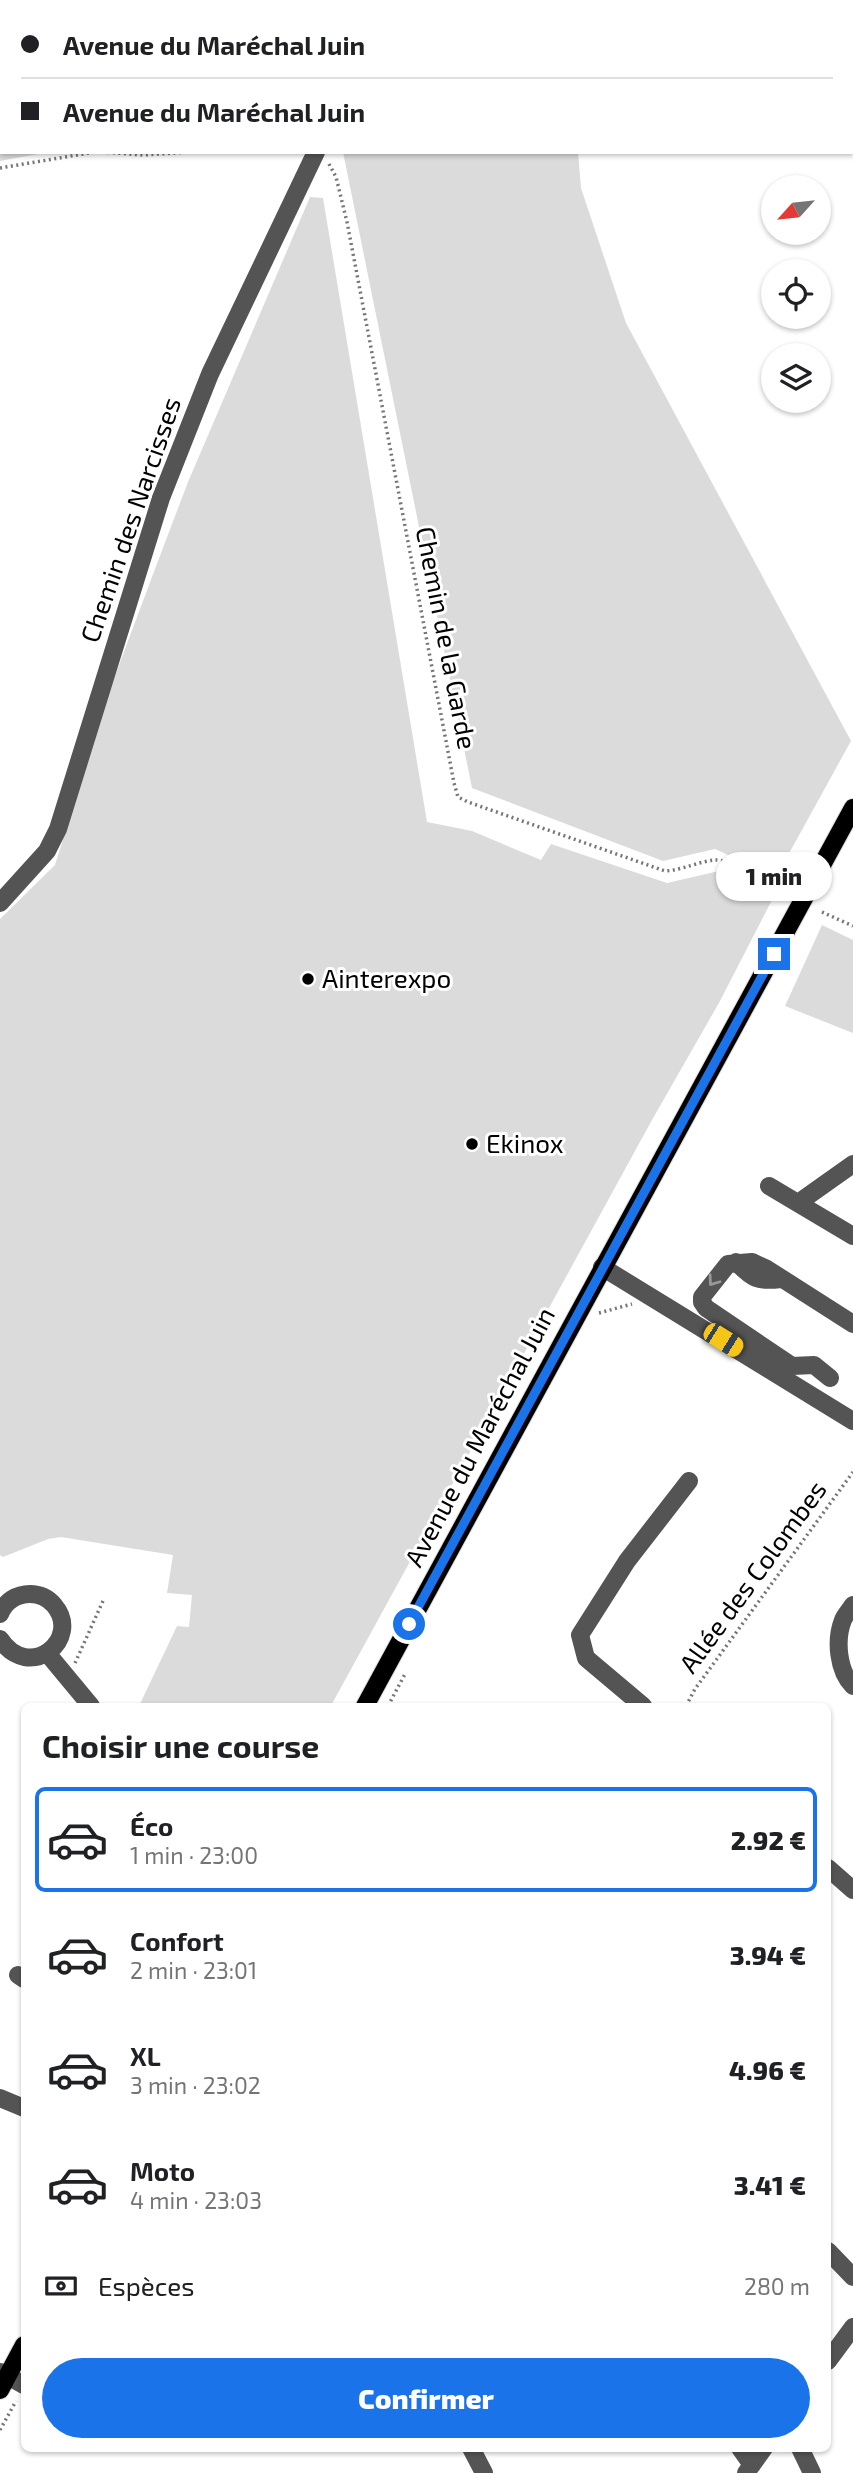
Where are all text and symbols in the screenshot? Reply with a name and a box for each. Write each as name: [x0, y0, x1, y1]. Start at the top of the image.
text: Avenue du Maréchal Juin: [63, 29, 365, 60]
text: Avenue du Maréchal Juin: [63, 96, 365, 127]
north arrow: [761, 175, 831, 245]
map controls: [761, 175, 831, 413]
button: locate: [761, 259, 831, 329]
button: layers: [761, 343, 831, 413]
street label: Chemin des Narcisses: [73, 393, 186, 646]
street label: Chemin de la Garde: [411, 524, 484, 752]
callout: 1 min: [716, 852, 832, 902]
text: 1 min: [746, 862, 802, 890]
route end: [758, 938, 790, 970]
place label: Ainterexpo: [322, 962, 451, 993]
marker: Ainterexpo: [300, 971, 316, 987]
place label: Ekinox: [486, 1127, 564, 1158]
marker: Ekinox: [464, 1136, 480, 1152]
one-way arrow: [709, 1273, 721, 1286]
street label: Avenue du Maréchal Juin: [397, 1301, 560, 1571]
car: [700, 1320, 747, 1360]
street label: Allée des Colombes: [672, 1474, 832, 1678]
route start: [393, 1608, 425, 1640]
text: Choisir une course: [42, 1726, 319, 1764]
icon: car: [46, 1808, 109, 1871]
text: Éco: [130, 1810, 173, 1841]
text: 2.92 €: [731, 1824, 806, 1855]
text: 1 min · 23:00: [130, 1841, 258, 1869]
icon: car: [46, 1923, 109, 1986]
text: Confort: [130, 1925, 224, 1956]
text: 3.94 €: [730, 1939, 806, 1970]
text: 2 min · 23:01: [130, 1956, 257, 1984]
icon: car: [46, 2038, 109, 2101]
text: XL: [130, 2040, 161, 2071]
text: 4.96 €: [729, 2054, 806, 2085]
text: 3 min · 23:02: [130, 2071, 261, 2099]
icon: car: [46, 2153, 109, 2216]
text: Moto: [130, 2155, 195, 2186]
text: 3.41 €: [734, 2169, 806, 2200]
text: 4 min · 23:03: [130, 2186, 262, 2214]
icon: cash: [42, 2267, 80, 2305]
text: Espèces: [98, 2270, 195, 2301]
text: 280 m: [744, 2272, 810, 2300]
button: Confirmer: [42, 2358, 810, 2438]

